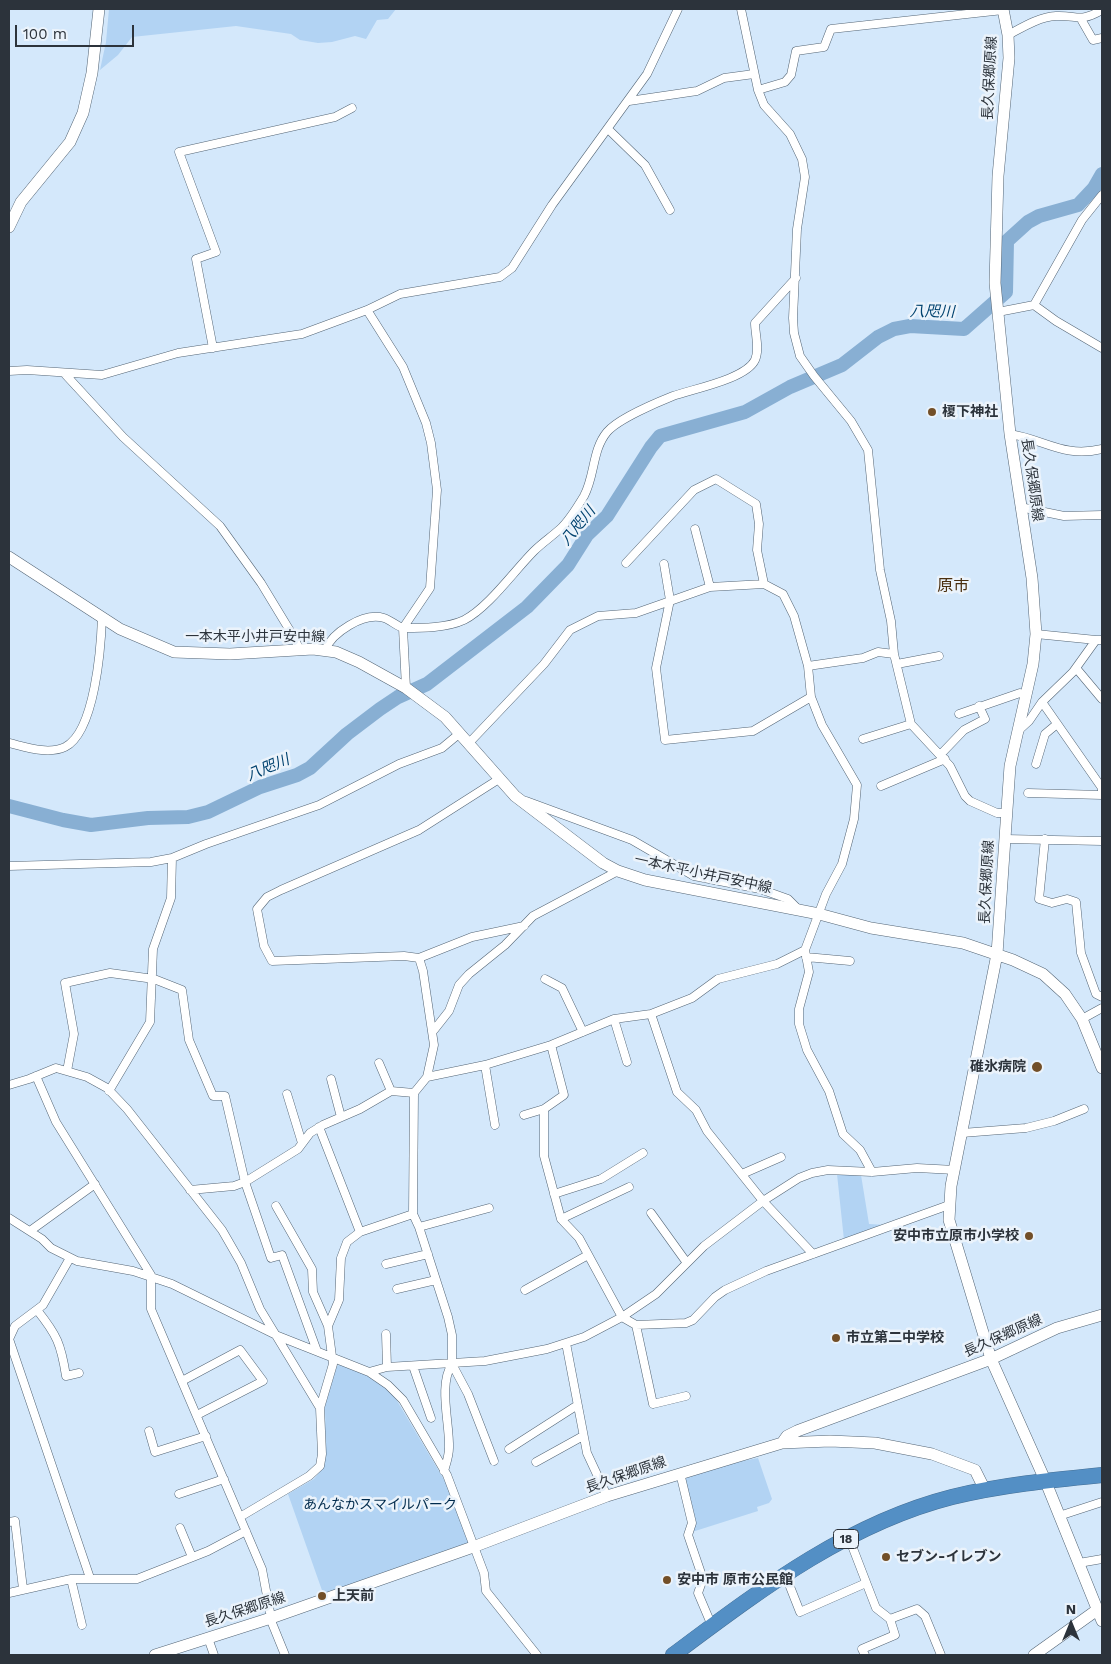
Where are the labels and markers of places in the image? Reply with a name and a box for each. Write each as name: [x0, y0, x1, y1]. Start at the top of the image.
place label: 榎下神社: [942, 404, 998, 420]
marker: 榎下神社: [926, 406, 938, 418]
place label: 碓氷病院: [970, 1059, 1026, 1075]
marker: 碓氷病院: [1030, 1060, 1044, 1074]
place label: 安中市立原市小学校: [893, 1228, 1019, 1244]
marker: 安中市立原市小学校: [1023, 1230, 1035, 1242]
place label: 市立第二中学校: [846, 1330, 944, 1346]
marker: 市立第二中学校: [830, 1332, 842, 1344]
place label: セブン-イレブン: [896, 1549, 1001, 1565]
marker: セブン-イレブン: [880, 1551, 892, 1563]
place label: 安中市 原市公民館: [677, 1572, 793, 1588]
marker: 安中市 原市公民館: [661, 1574, 673, 1586]
place label: 上天前: [332, 1588, 374, 1604]
marker: 上天前: [316, 1590, 328, 1602]

